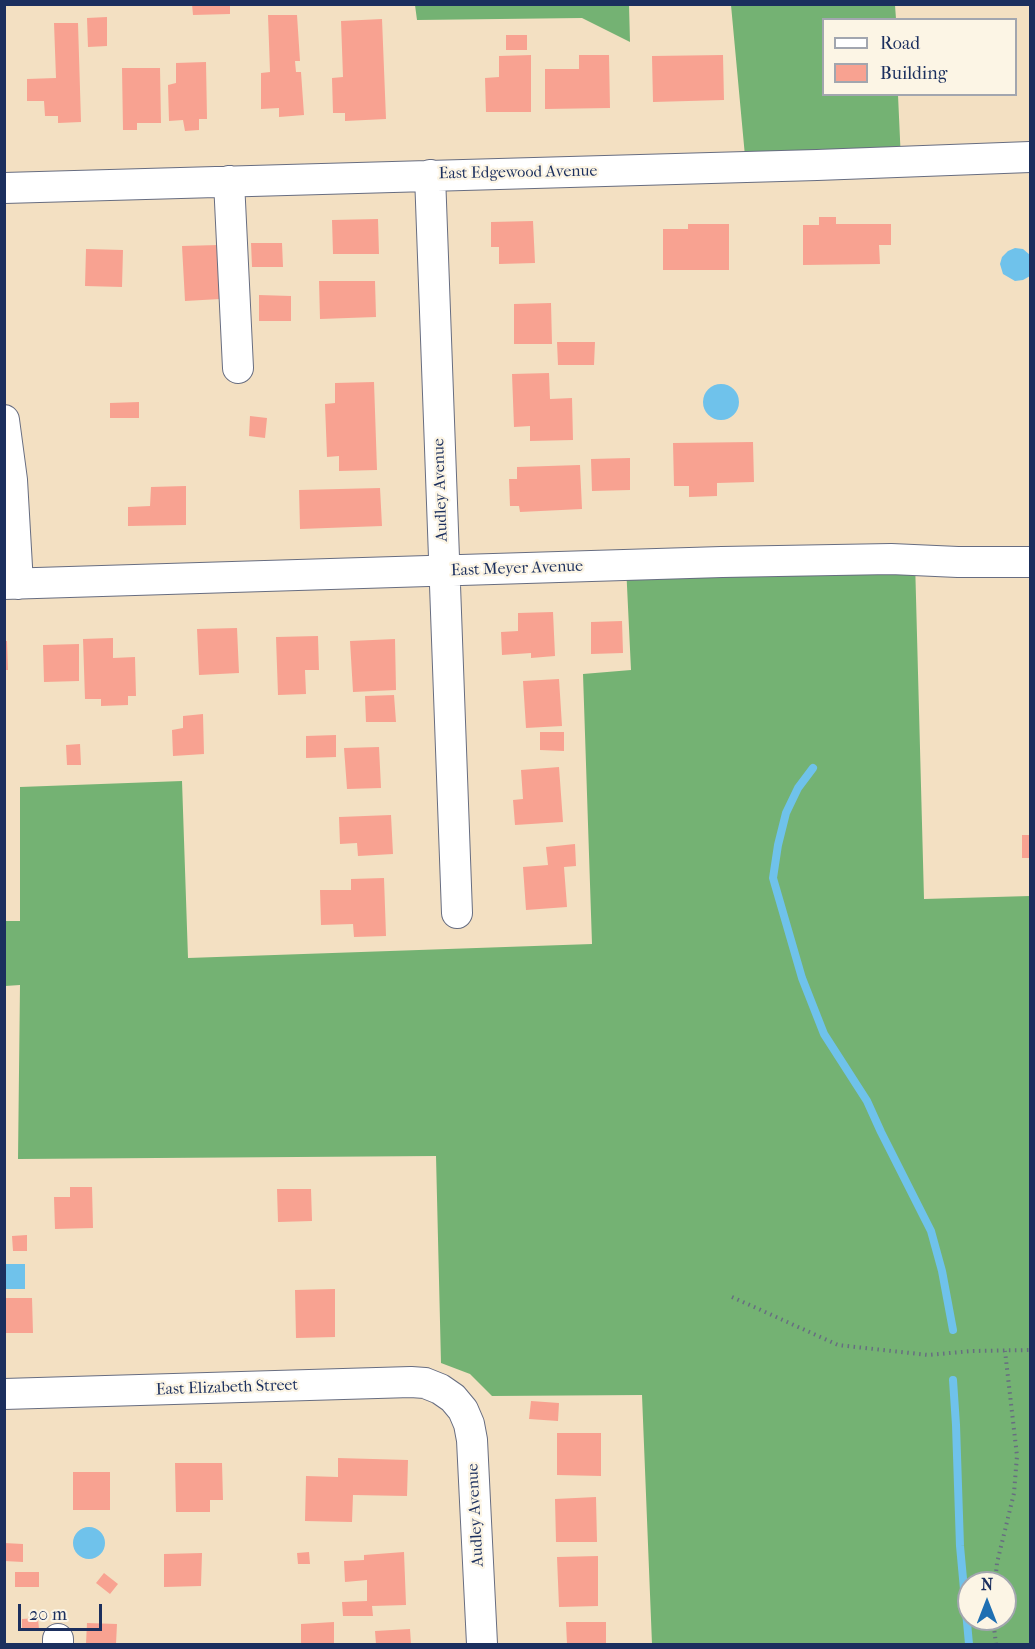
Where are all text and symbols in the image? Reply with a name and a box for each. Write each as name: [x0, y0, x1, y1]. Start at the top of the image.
legend: [822, 18, 1017, 96]
text: Road: [880, 33, 920, 54]
text: Building: [880, 63, 947, 84]
street label: East Edgewood Avenue: [439, 162, 597, 184]
street label: Audley Avenue: [430, 438, 452, 542]
street label: East Meyer Avenue: [451, 557, 583, 581]
street label: East Elizabeth Street: [156, 1376, 298, 1400]
street label: Audley Avenue: [464, 1463, 488, 1567]
north arrow: [957, 1571, 1017, 1631]
text: N: [981, 1575, 993, 1594]
scale bar: [21, 1592, 105, 1630]
text: 20 m: [29, 1604, 67, 1625]

